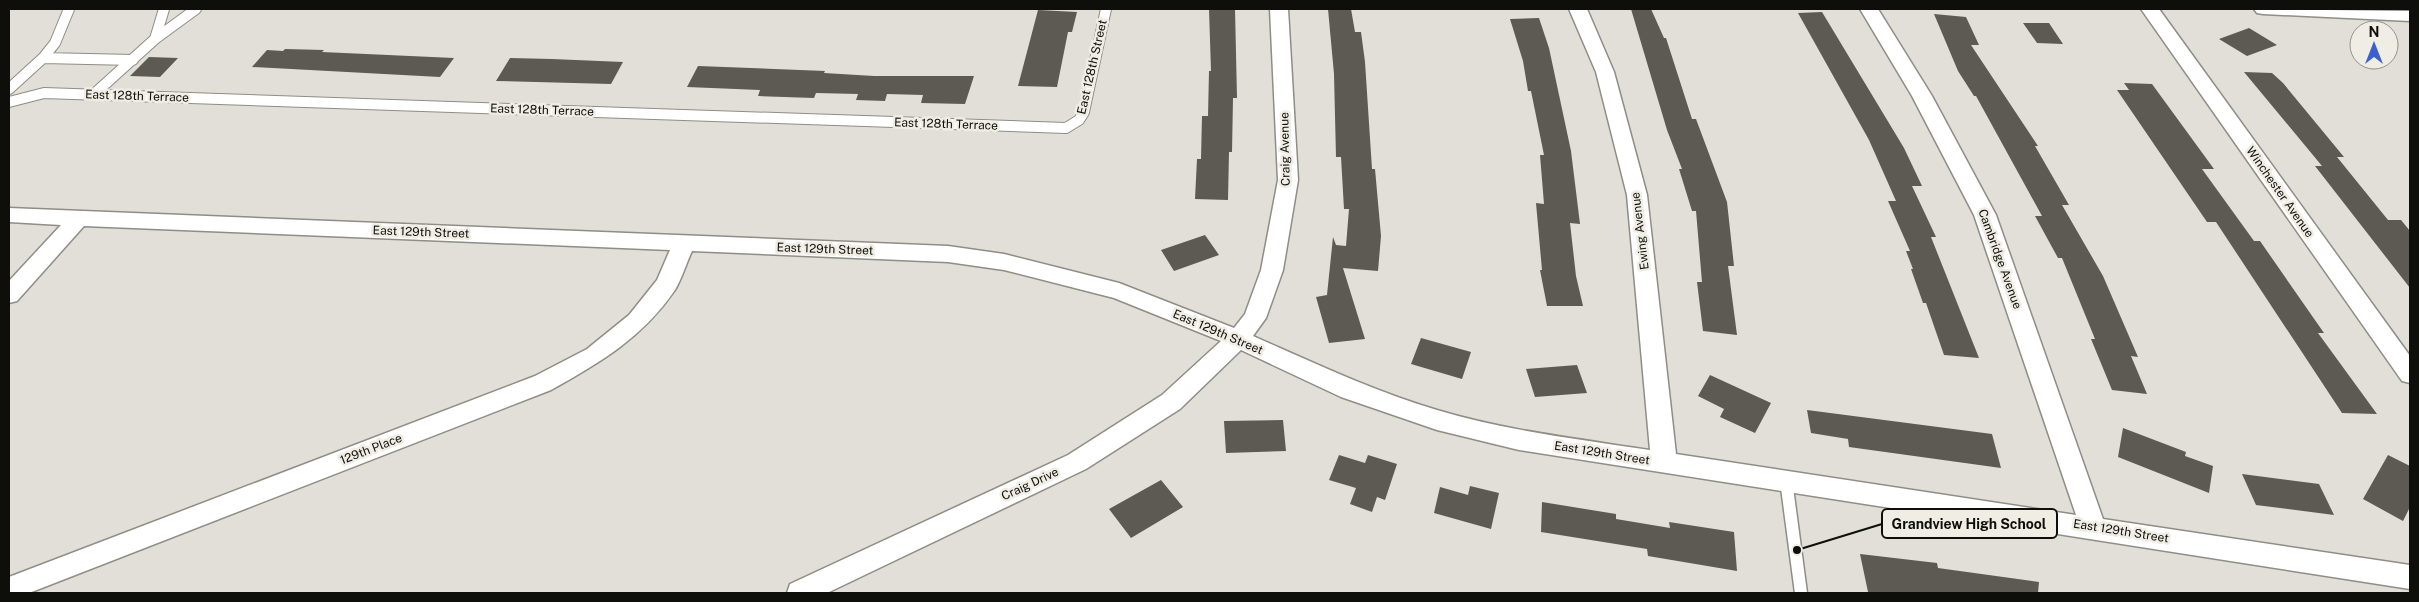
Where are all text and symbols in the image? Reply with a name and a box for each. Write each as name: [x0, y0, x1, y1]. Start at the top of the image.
street label: East 128th Street: [1074, 18, 1110, 116]
north arrow: [2349, 20, 2399, 70]
text: N: [2369, 24, 2379, 40]
street label: East 128th Terrace: [85, 87, 189, 105]
street label: East 128th Terrace: [490, 101, 594, 119]
street label: Craig Avenue: [1277, 112, 1293, 186]
street label: East 128th Terrace: [894, 115, 998, 133]
street label: Winchester Avenue: [2243, 144, 2317, 240]
street label: Ewing Avenue: [1628, 191, 1652, 271]
street label: Cambridge Avenue: [1975, 207, 2025, 311]
street label: East 129th Street: [373, 223, 470, 241]
street label: East 129th Street: [777, 240, 874, 258]
street label: East 129th Street: [1171, 307, 1265, 357]
street label: 129th Place: [338, 431, 404, 467]
street label: East 129th Street: [1553, 439, 1651, 468]
street label: Craig Drive: [999, 465, 1061, 503]
callout: Grandview High School: [1882, 509, 2057, 538]
text: Grandview High School: [1892, 516, 2047, 532]
street label: East 129th Street: [2072, 517, 2170, 546]

